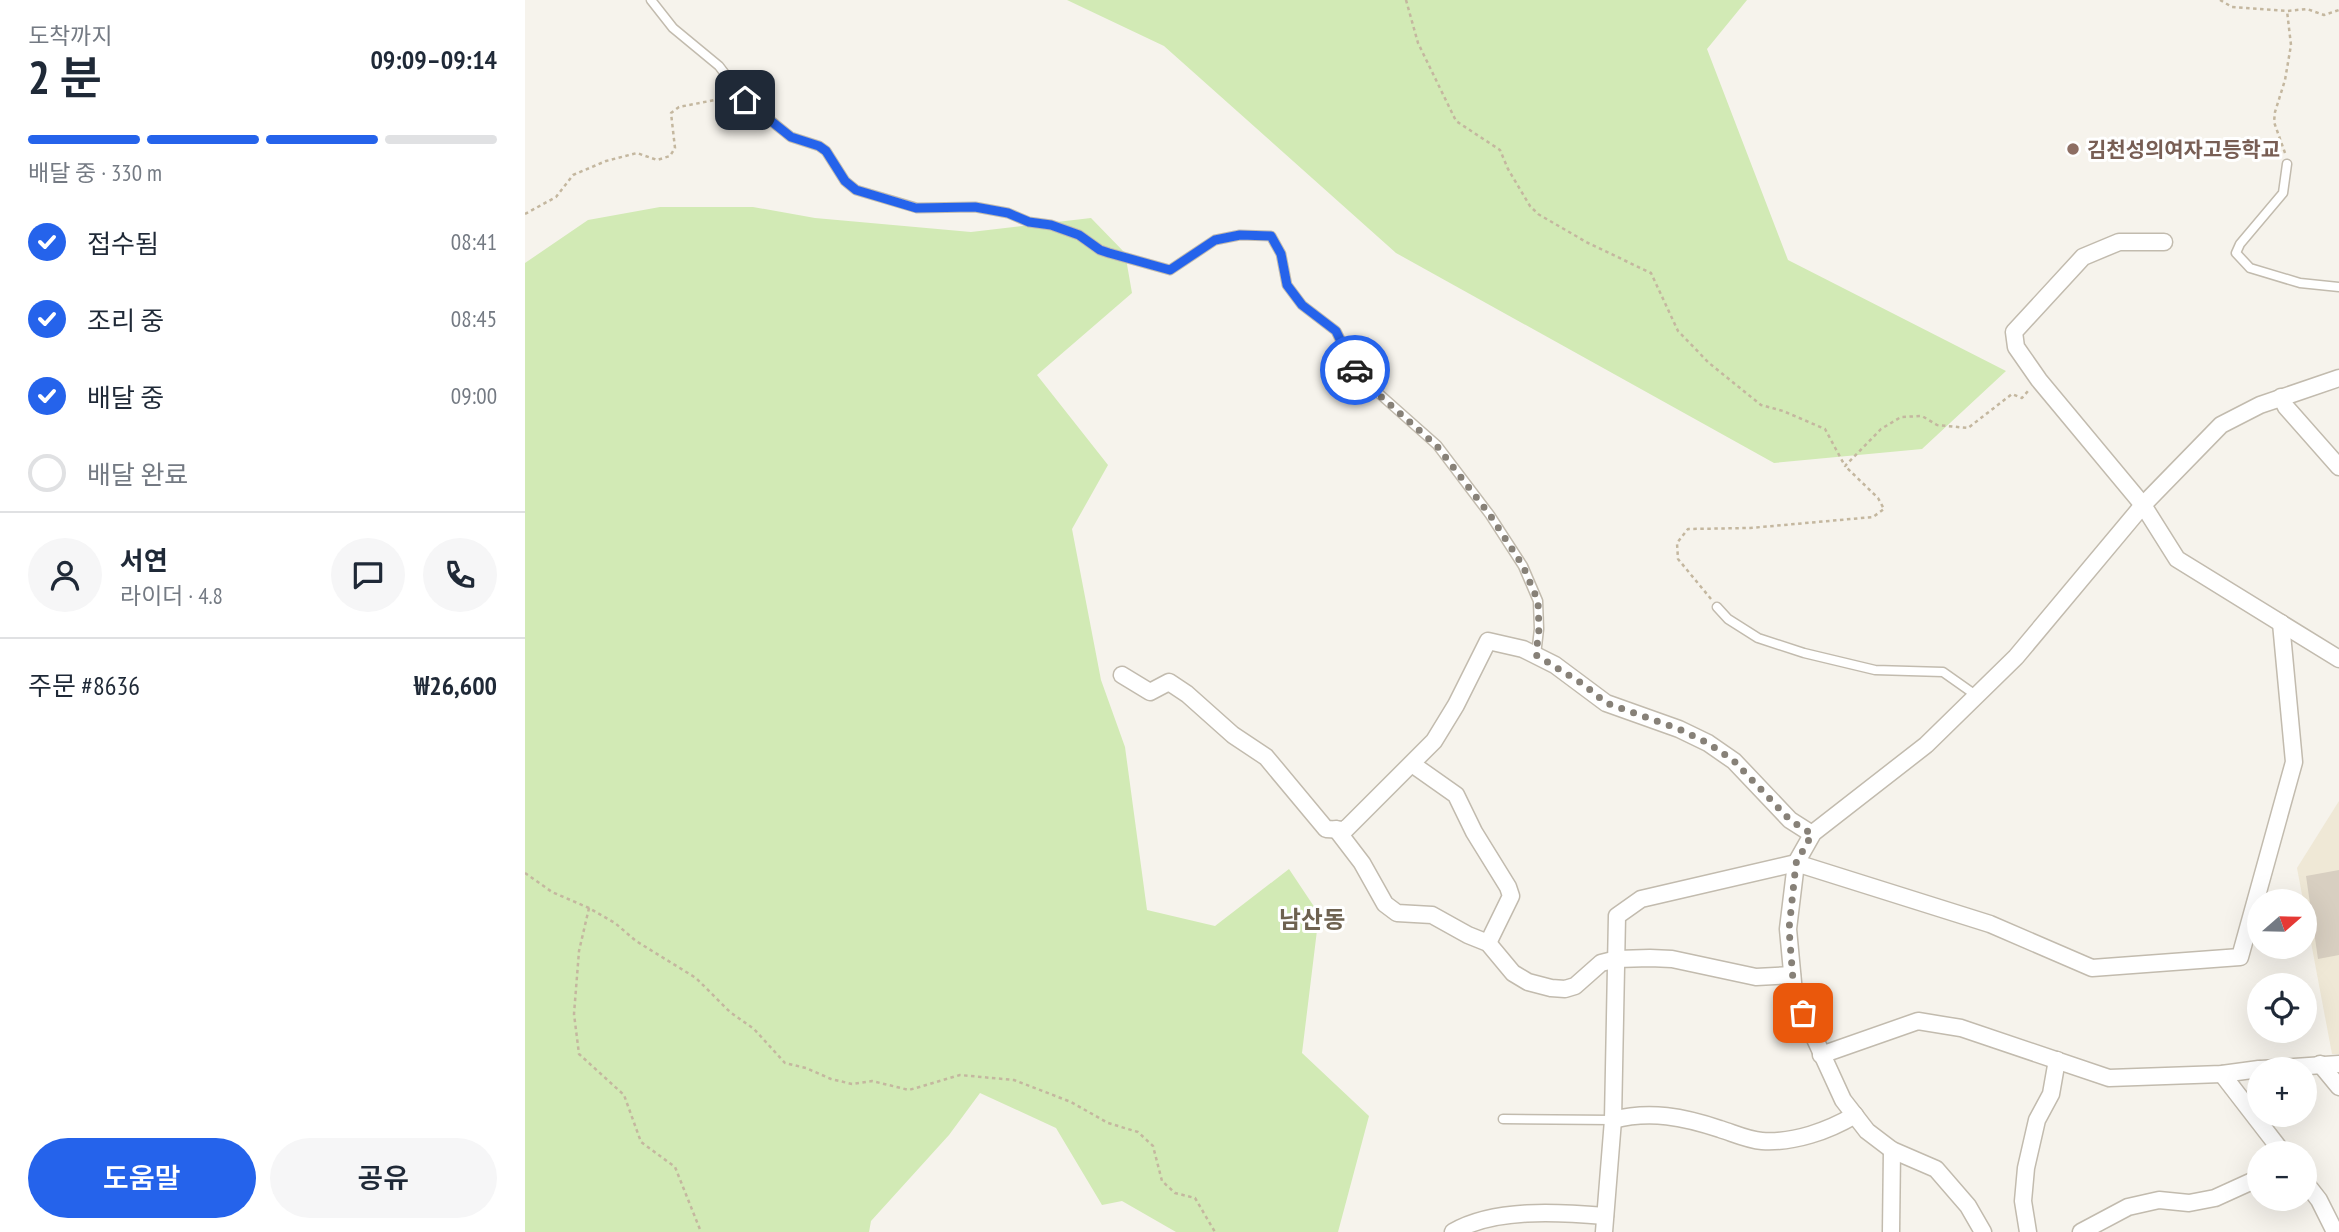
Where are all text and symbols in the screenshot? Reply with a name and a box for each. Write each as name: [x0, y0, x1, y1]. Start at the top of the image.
text: 도착까지: [28, 21, 113, 50]
text: 09:09–09:14: [370, 43, 497, 76]
text: 2 분: [28, 47, 102, 107]
pin: [715, 70, 775, 130]
icon: home: [726, 81, 764, 119]
place label: 김천성의여자고등학교: [2087, 136, 2280, 163]
marker: 김천성의여자고등학교: [2065, 141, 2081, 157]
text: 배달 중 · 330 m: [28, 158, 162, 187]
icon: check: [28, 223, 66, 261]
text: 접수됨: [87, 227, 159, 260]
text: 08:41: [451, 227, 497, 256]
icon: check: [28, 300, 66, 338]
text: 조리 중: [87, 304, 164, 337]
text: 08:45: [451, 304, 497, 333]
courier: [1320, 335, 1390, 405]
icon: car: [1336, 351, 1374, 389]
icon: check: [28, 377, 66, 415]
text: 배달 중: [87, 381, 164, 414]
text: 09:00: [451, 381, 497, 410]
text: 배달 완료: [87, 458, 188, 491]
button: person: [28, 538, 102, 612]
button: chat: [331, 538, 405, 612]
button: phone: [423, 538, 497, 612]
text: 서연: [120, 544, 168, 577]
text: 라이더 · 4.8: [120, 581, 223, 610]
text: 주문 #8636: [28, 669, 140, 702]
text: ₩26,600: [414, 669, 497, 702]
north arrow: [2247, 889, 2317, 959]
map controls: [2247, 889, 2317, 1211]
district label: 남산동: [1279, 904, 1345, 935]
button: locate: [2247, 973, 2317, 1043]
pin: [1773, 983, 1833, 1043]
icon: bag: [1784, 994, 1822, 1032]
button: +: [2247, 1057, 2317, 1127]
button: 도움말: [28, 1138, 256, 1218]
button: 공유: [270, 1138, 497, 1218]
button: −: [2247, 1141, 2317, 1211]

